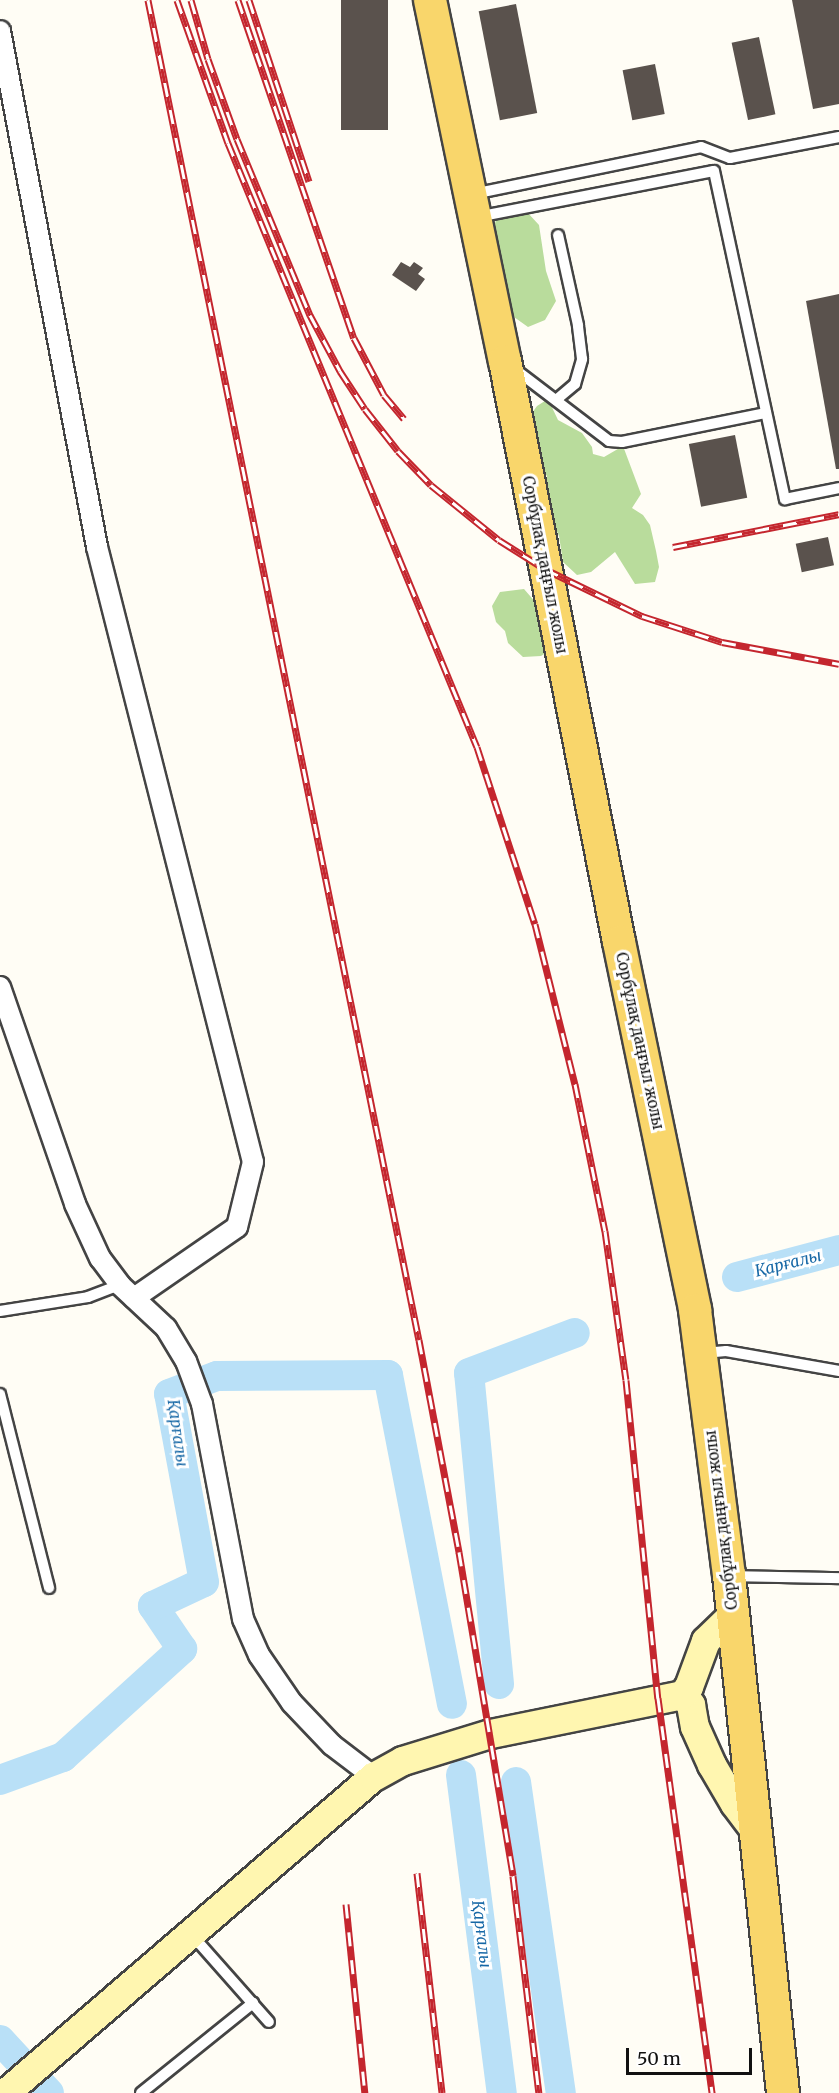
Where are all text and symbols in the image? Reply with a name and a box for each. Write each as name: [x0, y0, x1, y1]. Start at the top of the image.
street label: Сорбұлақ даңғыл жолы: [519, 475, 571, 655]
street label: Сорбұлақ даңғыл жолы: [612, 951, 668, 1131]
water label: Қарғалы: [753, 1245, 823, 1281]
water label: Қарғалы: [164, 1398, 192, 1468]
street label: Сорбұлақ даңғыл жолы: [701, 1429, 741, 1611]
water label: Қарғалы: [468, 1899, 496, 1969]
scale bar: [629, 2036, 755, 2074]
text: 50 m: [637, 2047, 681, 2070]

